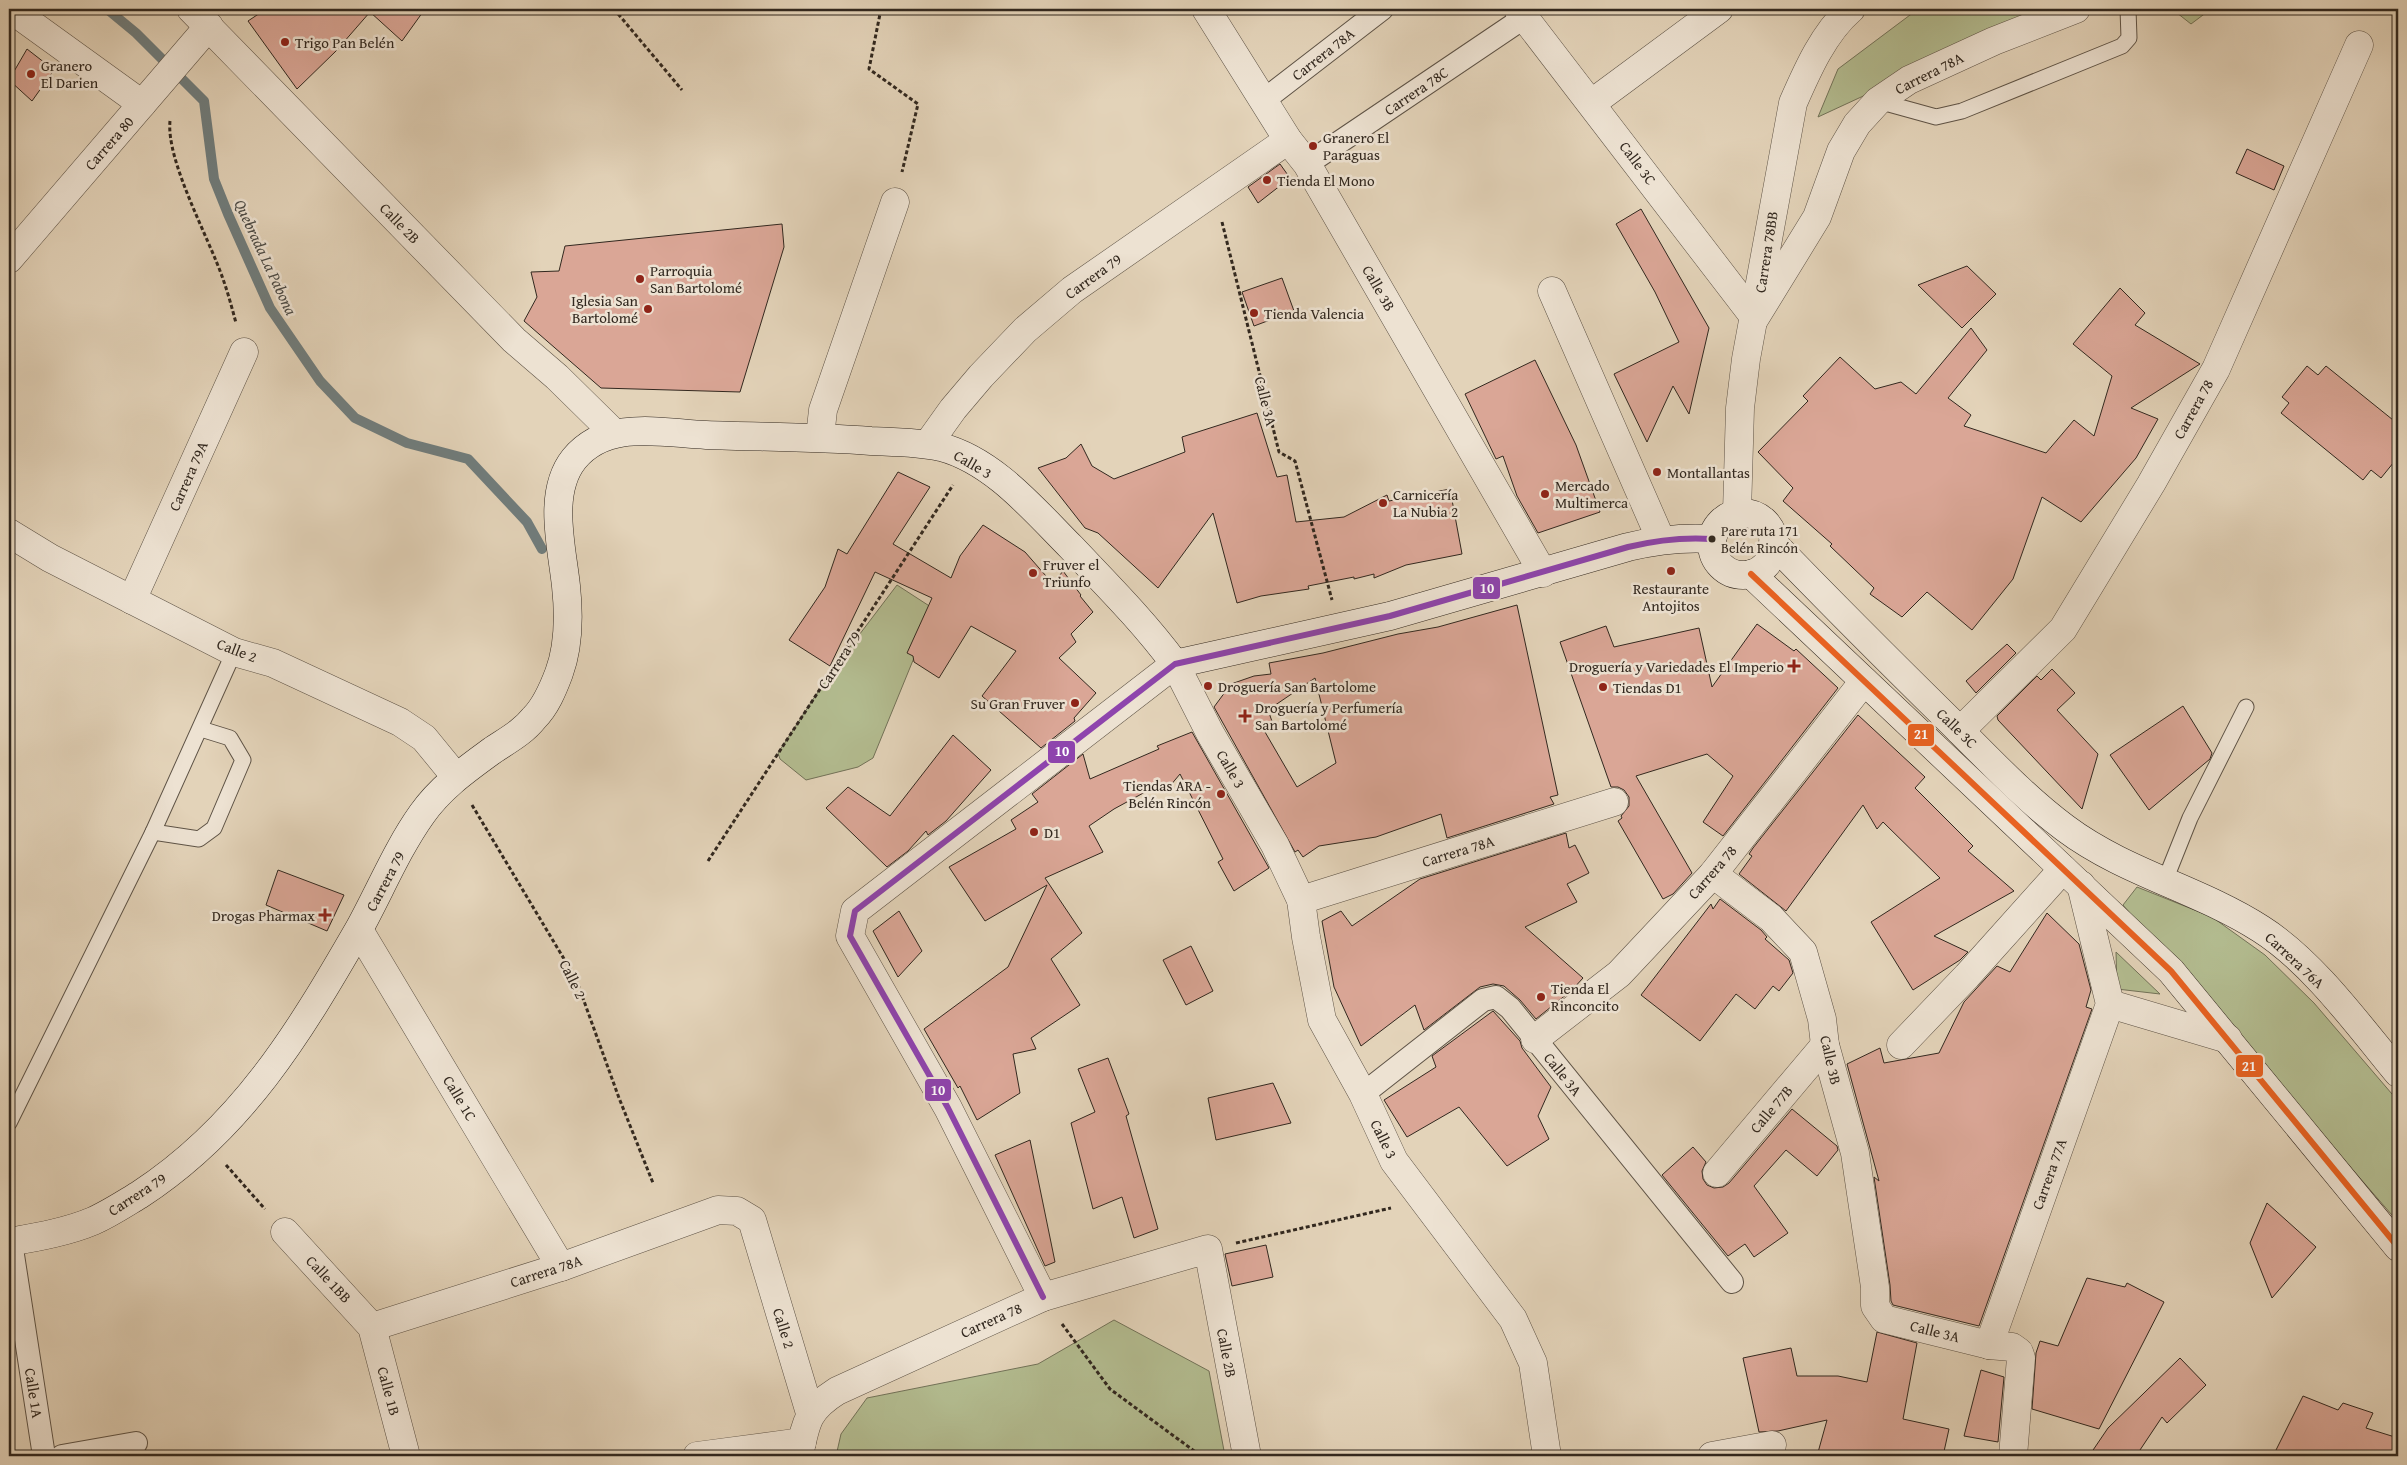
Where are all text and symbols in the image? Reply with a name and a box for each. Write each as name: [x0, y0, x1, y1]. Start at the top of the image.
street label: Carrera 78A: [1287, 23, 1359, 85]
place label: Trigo Pan Belén: [295, 32, 395, 53]
marker: Trigo Pan Belén: [279, 36, 291, 48]
street label: Carrera 78A: [1891, 47, 1967, 99]
place label: Granero El Darien: [41, 55, 99, 93]
street label: Carrera 78C: [1380, 62, 1452, 120]
marker: Granero El Darien: [25, 68, 37, 80]
street label: Carrera 80: [80, 111, 138, 175]
place label: Granero El Paraguas: [1323, 127, 1389, 165]
street label: Calle 3C: [1615, 137, 1661, 189]
marker: Granero El Paraguas: [1307, 140, 1319, 152]
place label: Tienda El Mono: [1277, 170, 1375, 191]
marker: Tienda El Mono: [1261, 174, 1273, 186]
water label: Quebrada La Pabona: [229, 195, 304, 320]
street label: Calle 2B: [375, 198, 425, 248]
street label: Carrera 78BB: [1749, 210, 1783, 294]
street label: Carrera 79: [1060, 248, 1126, 304]
place label: Parroquia San Bartolomé: [650, 260, 742, 298]
street label: Calle 3B: [1357, 261, 1401, 315]
marker: Parroquia San Bartolomé: [634, 273, 646, 285]
place label: Iglesia San Bartolomé: [571, 290, 639, 328]
marker: Iglesia San Bartolomé: [642, 303, 654, 315]
place label: Tienda Valencia: [1264, 303, 1364, 324]
marker: Tienda Valencia: [1248, 307, 1260, 319]
street label: Calle 3A: [1250, 374, 1282, 428]
street label: Carrera 78: [2168, 375, 2218, 443]
street label: Carrera 79A: [163, 438, 213, 514]
street label: Calle 3: [950, 445, 996, 483]
place label: Montallantas: [1667, 462, 1750, 483]
marker: Montallantas: [1651, 466, 1663, 478]
place label: Mercado Multimerca: [1555, 475, 1628, 513]
place label: Carnicería La Nubia 2: [1393, 484, 1458, 522]
marker: Mercado Multimerca: [1539, 488, 1551, 500]
marker: Carnicería La Nubia 2: [1377, 497, 1389, 509]
place label: Pare ruta 171 Belén Rincón: [1721, 521, 1799, 558]
marker: Pare ruta 171 Belén Rincón: [1707, 534, 1717, 544]
place label: Fruver el Triunfo: [1043, 554, 1100, 592]
marker: Restaurante Antojitos: [1665, 565, 1677, 577]
marker: Fruver el Triunfo: [1027, 567, 1039, 579]
line badge: 10: [1472, 576, 1501, 600]
text: 10: [1480, 578, 1494, 598]
place label: Restaurante Antojitos: [1633, 578, 1709, 616]
street label: Carrera 79: [812, 627, 866, 693]
street label: Calle 2: [214, 633, 260, 667]
place label: Droguería y Variedades El Imperio: [1569, 656, 1784, 677]
marker: Droguería y Variedades El Imperio: [1788, 660, 1800, 672]
place label: Droguería San Bartolome: [1218, 676, 1376, 697]
place label: Tiendas D1: [1613, 677, 1682, 698]
marker: Droguería San Bartolome: [1202, 680, 1214, 692]
marker: Tiendas D1: [1597, 681, 1609, 693]
place label: Su Gran Fruver: [971, 693, 1065, 714]
marker: Su Gran Fruver: [1069, 697, 1081, 709]
place label: Droguería y Perfumería San Bartolomé: [1255, 697, 1403, 735]
street label: Calle 3C: [1932, 703, 1982, 753]
marker: Droguería y Perfumería San Bartolomé: [1239, 710, 1251, 722]
line badge: 21: [1907, 723, 1935, 747]
text: 21: [1914, 724, 1928, 744]
line badge: 10: [1047, 740, 1076, 764]
text: 10: [1055, 741, 1069, 761]
street label: Calle 3: [1212, 746, 1250, 792]
place label: Tiendas ARA - Belén Rincón: [1123, 775, 1212, 813]
marker: Tiendas ARA - Belén Rincón: [1215, 788, 1227, 800]
place label: D1: [1044, 822, 1060, 843]
marker: D1: [1028, 826, 1040, 838]
street label: Carrera 78A: [1419, 830, 1497, 872]
street label: Carrera 78: [1683, 840, 1741, 904]
street label: Carrera 79: [360, 847, 410, 915]
place label: Drogas Pharmax: [212, 905, 315, 926]
marker: Drogas Pharmax: [319, 909, 331, 921]
street label: Carrera 76A: [2261, 927, 2329, 993]
street label: Calle 2: [555, 956, 591, 1002]
place label: Tienda El Rinconcito: [1551, 978, 1619, 1016]
marker: Tienda El Rinconcito: [1535, 991, 1547, 1003]
street label: Calle 3B: [1815, 1033, 1847, 1087]
street label: Calle 3A: [1539, 1048, 1587, 1100]
line badge: 21: [2235, 1054, 2264, 1078]
text: 21: [2242, 1056, 2256, 1076]
street label: Calle 1C: [438, 1071, 482, 1125]
line badge: 10: [924, 1078, 952, 1102]
text: 10: [931, 1080, 945, 1100]
street label: Calle 77B: [1745, 1080, 1797, 1138]
street label: Calle 3: [1366, 1116, 1402, 1162]
street label: Carrera 77A: [2026, 1135, 2072, 1213]
street label: Carrera 79: [104, 1167, 170, 1221]
street label: Carrera 78A: [507, 1250, 585, 1292]
street label: Calle 1BB: [301, 1251, 357, 1307]
street label: Carrera 78: [957, 1297, 1025, 1343]
street label: Calle 2: [768, 1305, 800, 1351]
street label: Calle 3A: [1908, 1315, 1962, 1347]
street label: Calle 2B: [1212, 1327, 1242, 1379]
street label: Calle 1B: [372, 1364, 406, 1418]
street label: Calle 1A: [20, 1367, 48, 1419]

